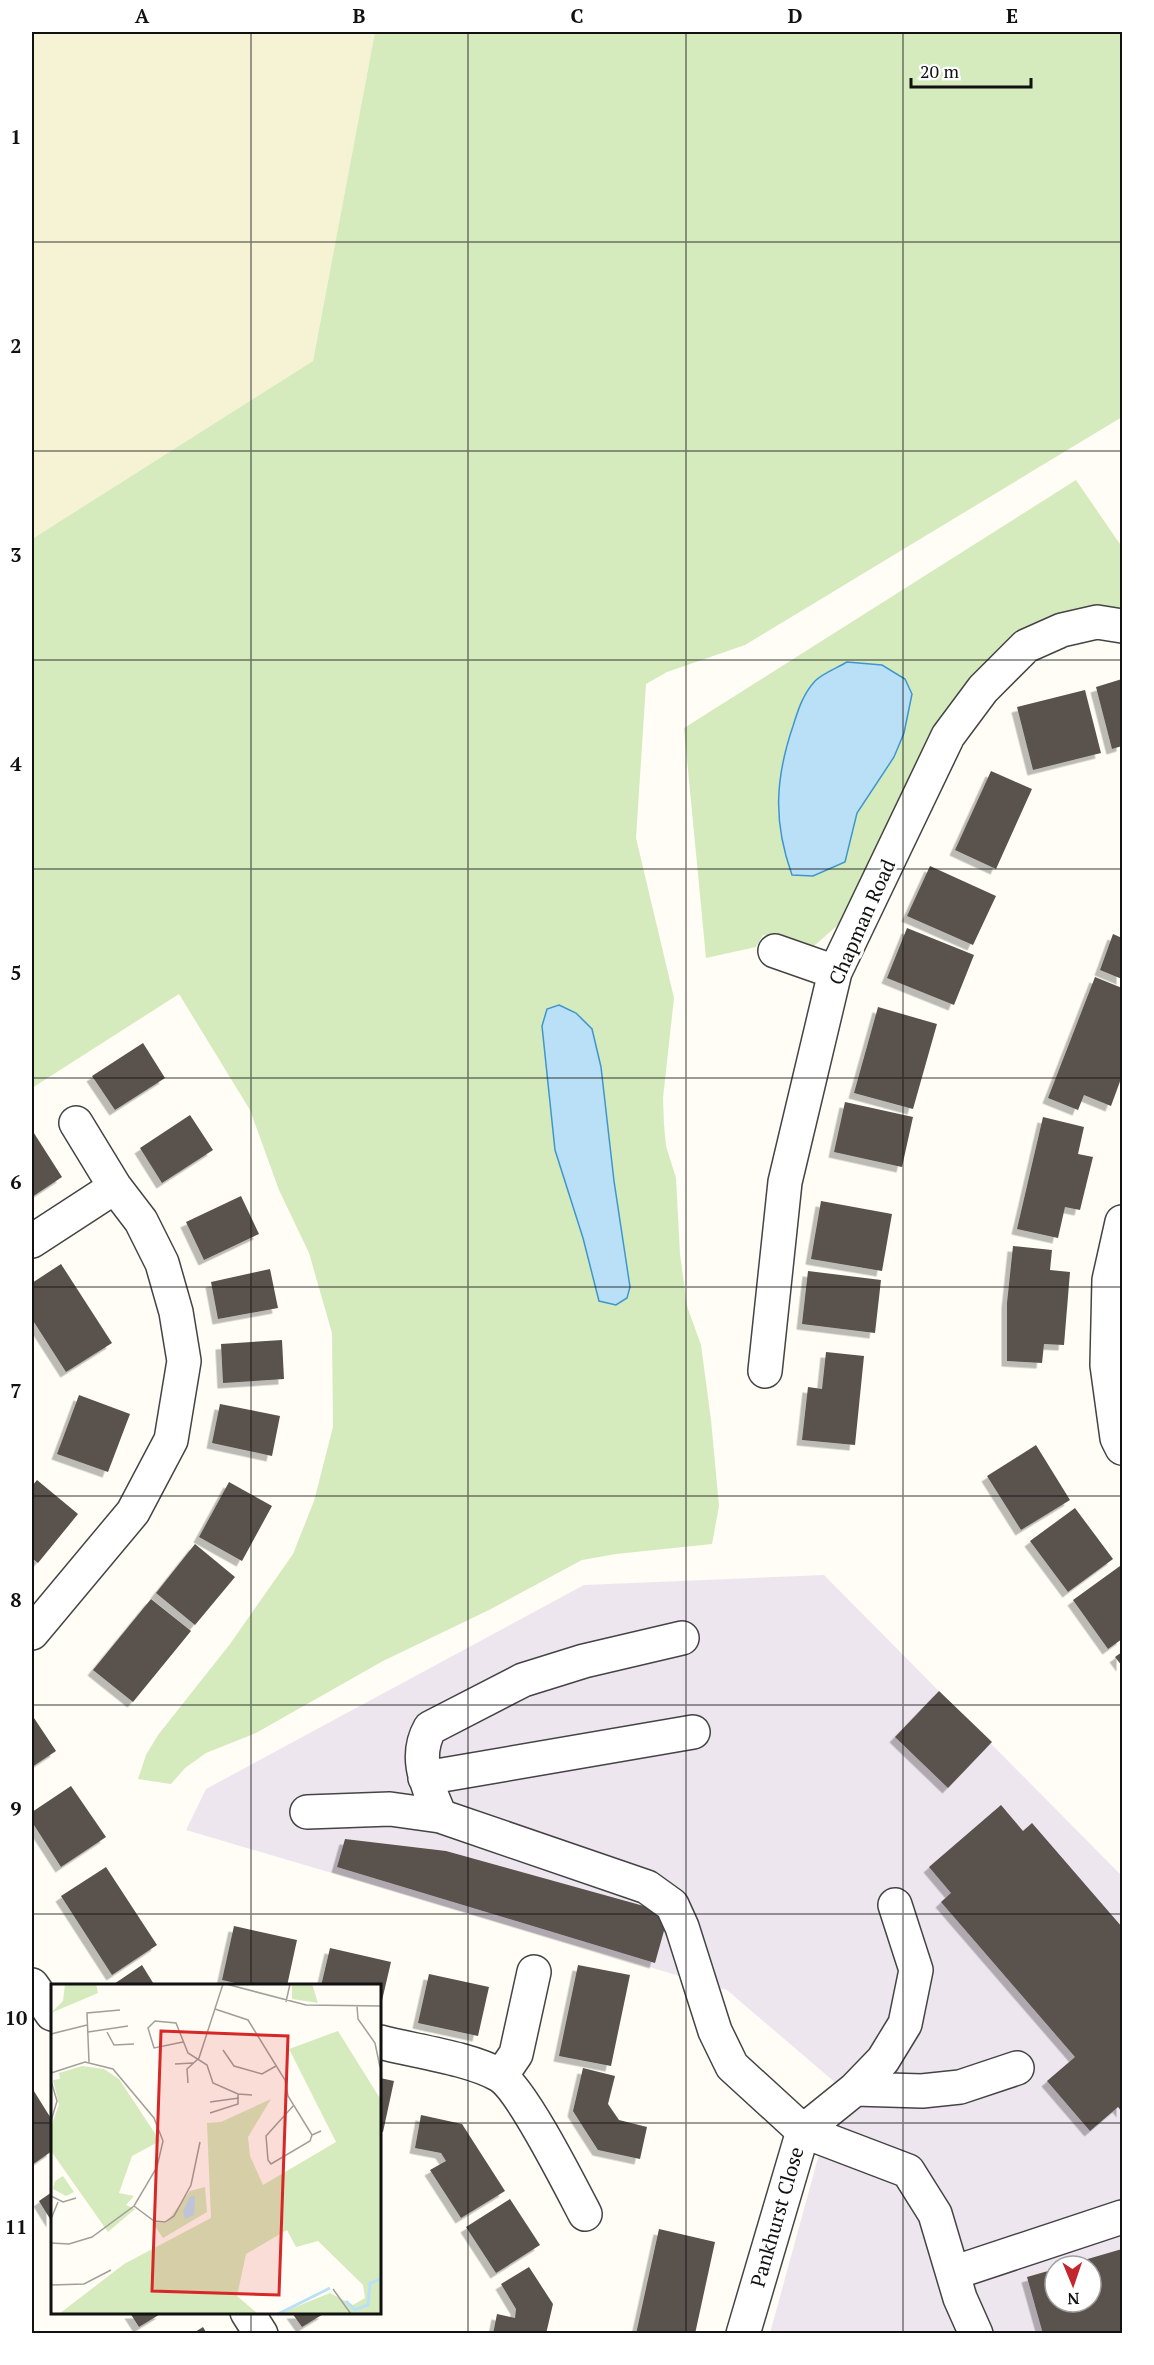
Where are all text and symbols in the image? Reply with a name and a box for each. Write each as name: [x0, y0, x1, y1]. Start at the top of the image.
text: A: [135, 2, 150, 29]
text: B: [353, 2, 366, 29]
text: C: [570, 2, 584, 29]
text: D: [788, 2, 802, 29]
text: E: [1006, 2, 1018, 29]
scale bar: [911, 51, 1031, 89]
text: 20 m: [920, 59, 960, 83]
text: 1: [10, 123, 22, 150]
text: 2: [10, 332, 22, 359]
text: 3: [10, 541, 22, 568]
text: 4: [10, 750, 22, 777]
street label: Chapman Road: [822, 855, 901, 989]
text: 5: [10, 959, 22, 986]
text: 6: [10, 1168, 22, 1195]
text: 7: [10, 1377, 22, 1404]
text: 8: [10, 1586, 22, 1613]
text: 9: [10, 1795, 22, 1822]
inset map: [51, 1984, 381, 2314]
text: 10: [5, 2004, 27, 2031]
street label: Pankhurst Close: [744, 2144, 809, 2290]
text: 11: [5, 2213, 27, 2240]
north arrow: [1043, 2254, 1103, 2314]
text: N: [1067, 2288, 1080, 2310]

